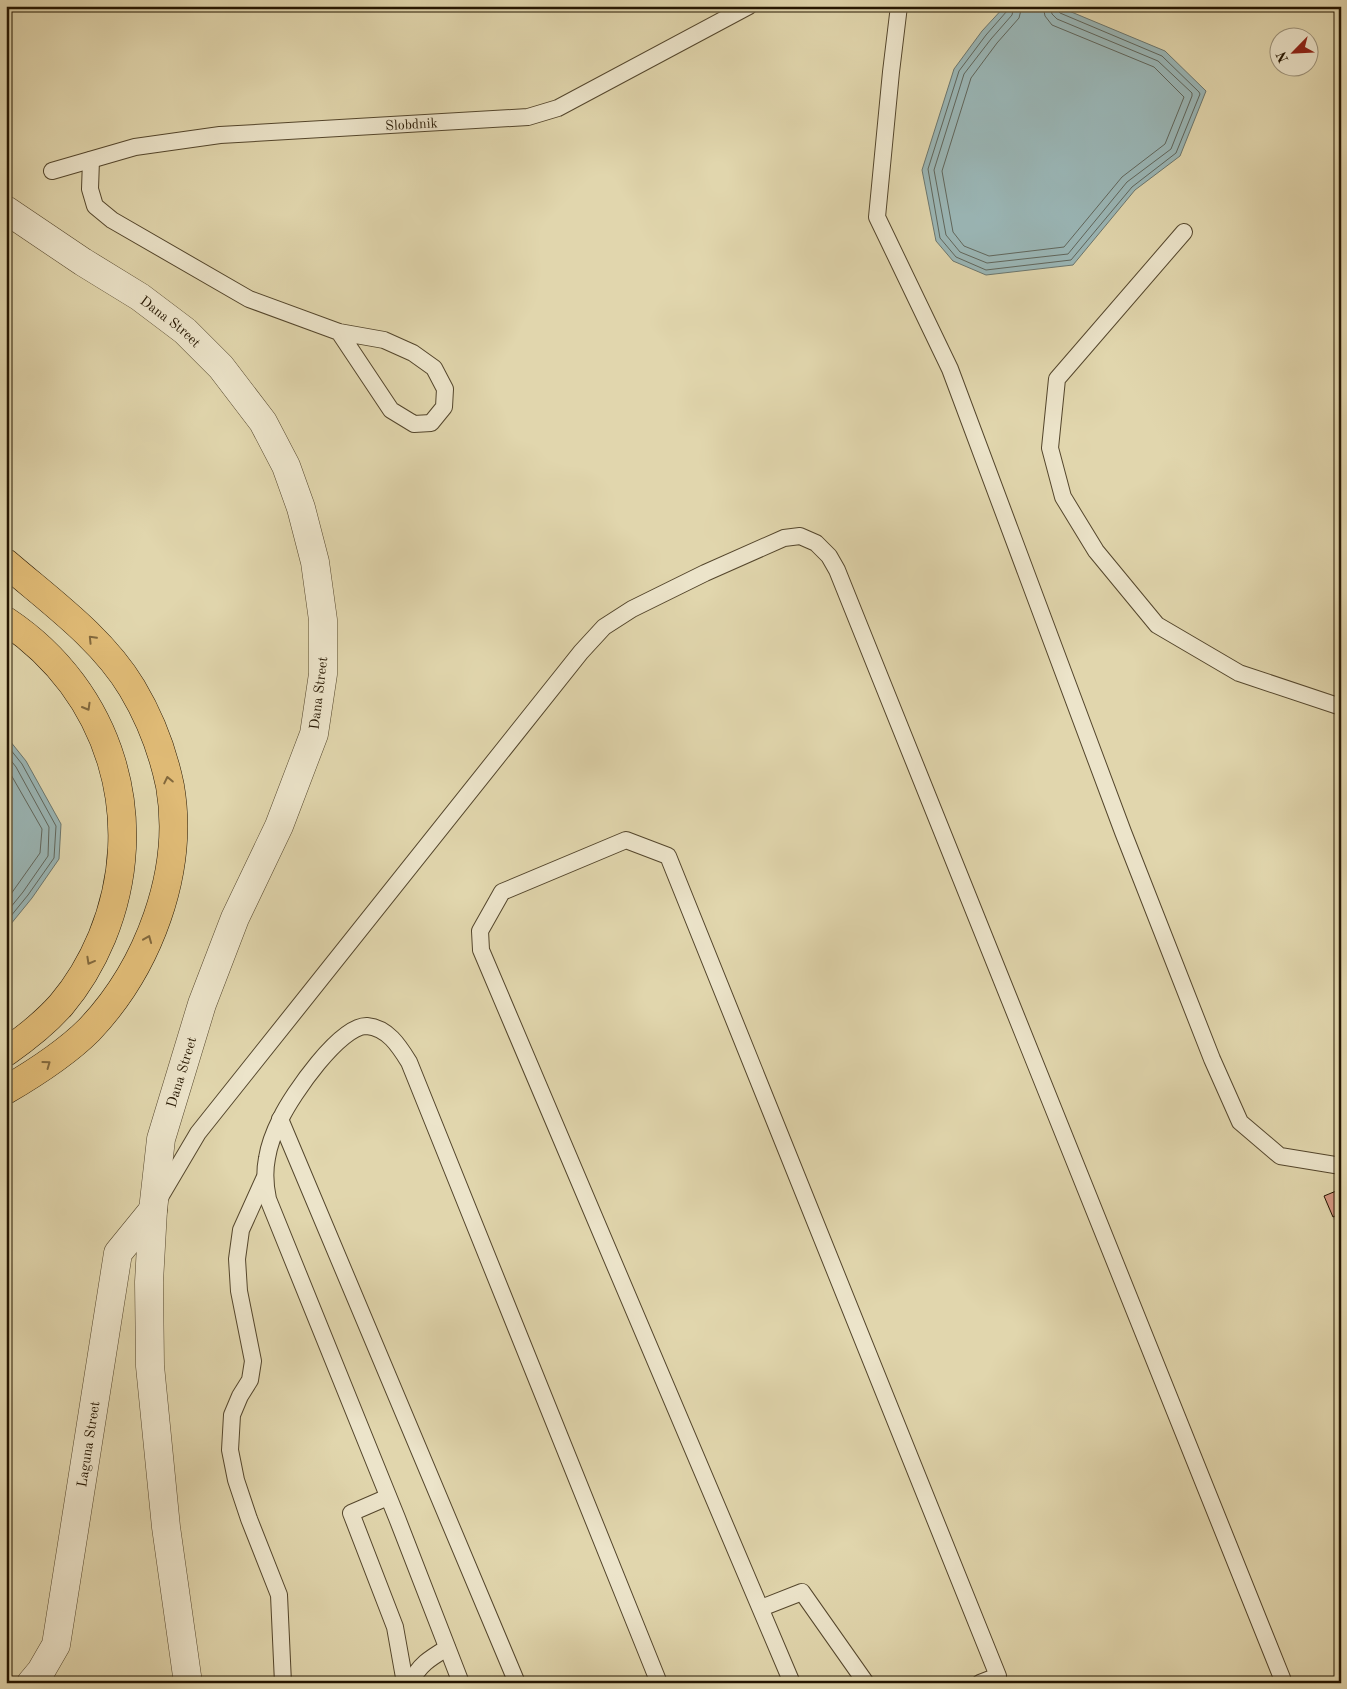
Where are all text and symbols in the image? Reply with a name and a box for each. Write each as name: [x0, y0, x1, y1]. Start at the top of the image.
north arrow: [1270, 28, 1320, 78]
text: N: [1274, 49, 1292, 65]
street label: Slobdnik: [385, 116, 438, 133]
street label: Dana Street: [137, 294, 203, 351]
one-way arrow: [89, 636, 98, 645]
street label: Dana Street: [308, 656, 330, 730]
one-way arrow: [81, 701, 91, 710]
one-way arrow: [163, 776, 174, 785]
one-way arrow: [142, 935, 152, 944]
one-way arrow: [86, 956, 96, 965]
street label: Dana Street: [165, 1035, 199, 1109]
one-way arrow: [41, 1061, 50, 1069]
street label: Laguna Street: [75, 1400, 102, 1488]

